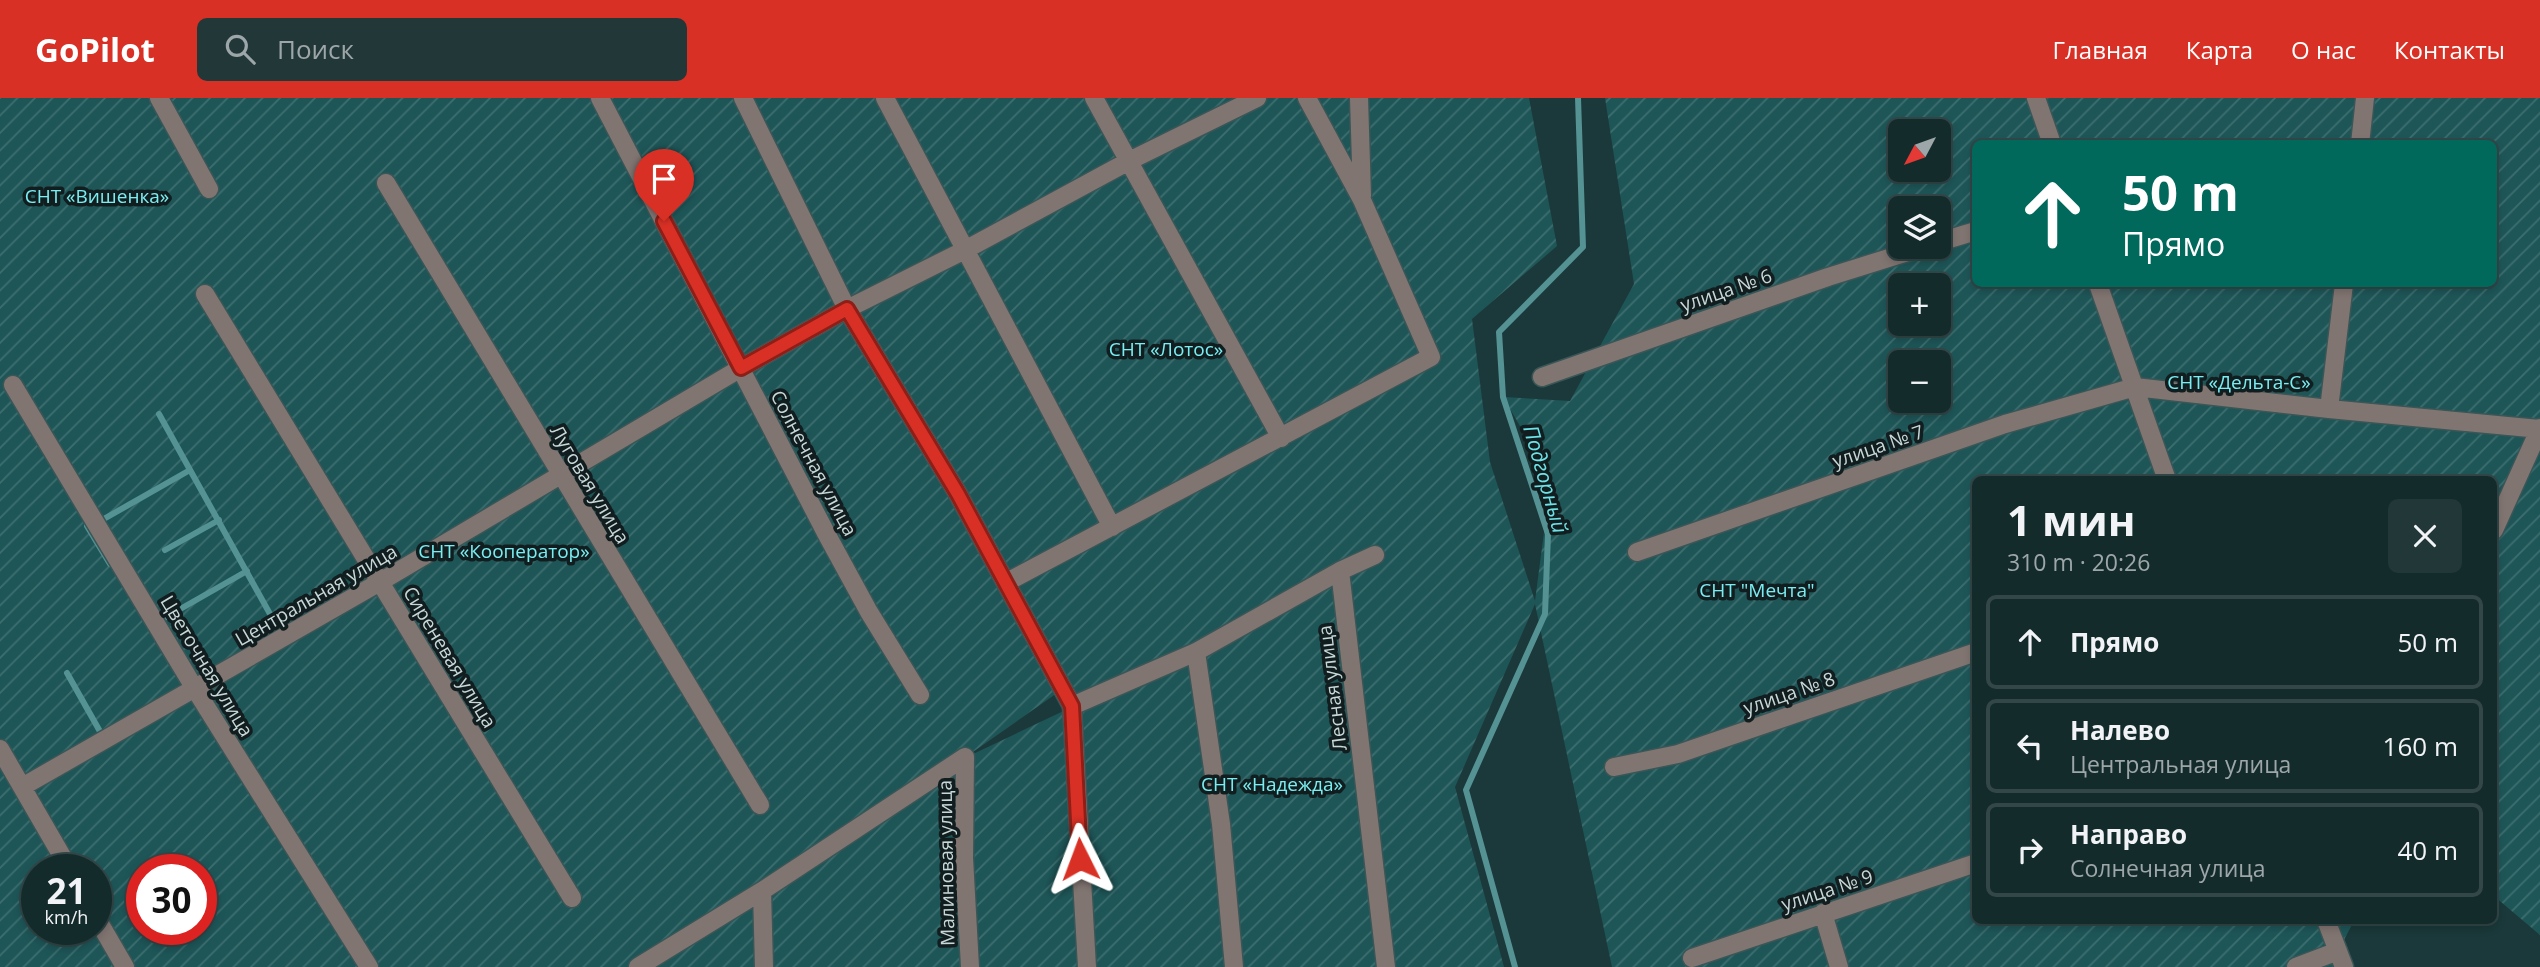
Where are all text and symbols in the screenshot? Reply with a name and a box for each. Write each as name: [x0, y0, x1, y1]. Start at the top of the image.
search box: [197, 18, 687, 81]
text: GoPilot: [35, 27, 155, 72]
icon: search: [221, 30, 259, 68]
text: Поиск: [277, 31, 354, 67]
text: Главная: [2053, 33, 2148, 66]
text: Карта: [2186, 33, 2253, 66]
text: О нас: [2291, 33, 2356, 66]
text: Контакты: [2394, 33, 2505, 66]
north arrow: [1888, 119, 1951, 182]
map controls: [1888, 119, 1951, 413]
pin: [634, 149, 694, 221]
text: 50 m: [2122, 159, 2239, 225]
icon: arrive: [645, 160, 683, 198]
icon: ahead: [2007, 168, 2098, 259]
park label: СНТ «Вишенка»: [25, 183, 169, 209]
button: layers: [1888, 196, 1951, 259]
text: Прямо: [2122, 222, 2225, 265]
street label: улица № 6: [1677, 262, 1775, 318]
button: +: [1888, 273, 1951, 336]
park label: СНТ «Лотос»: [1109, 336, 1223, 362]
button: −: [1888, 350, 1951, 413]
park label: СНТ «Дельта-С»: [2167, 369, 2311, 395]
street label: Солнечная улица: [765, 386, 863, 540]
street label: улица № 7: [1829, 418, 1927, 474]
street label: Луговая улица: [544, 420, 636, 548]
water label: Подгорный: [1517, 422, 1575, 536]
text: 1 мин: [2007, 491, 2135, 548]
button: close: [2388, 499, 2462, 573]
street label: Центральная улица: [230, 538, 402, 652]
park label: СНТ «Кооператор»: [418, 538, 590, 564]
text: 310 m · 20:26: [2007, 546, 2150, 578]
park label: СНТ "Мечта": [1699, 577, 1815, 603]
street label: Сиреневая улица: [397, 581, 503, 733]
street label: Цветочная улица: [155, 591, 259, 741]
icon: ahead: [2011, 623, 2049, 661]
street label: Лесная улица: [1311, 624, 1353, 752]
text: Прямо: [2070, 624, 2159, 660]
text: 50 m: [2397, 624, 2458, 660]
street label: улица № 8: [1740, 665, 1838, 721]
text: Налево: [2070, 712, 2170, 748]
icon: left: [2011, 727, 2049, 765]
text: 160 m: [2383, 728, 2458, 764]
text: Центральная улица: [2070, 748, 2291, 780]
park label: СНТ «Надежда»: [1201, 771, 1343, 797]
street label: Малиновая улица: [932, 780, 960, 946]
text: Направо: [2070, 816, 2187, 852]
position arrow: [1043, 822, 1117, 896]
icon: right: [2011, 831, 2049, 869]
text: 40 m: [2397, 832, 2458, 868]
text: Солнечная улица: [2070, 852, 2265, 884]
speed limit sign: 30: [126, 854, 217, 945]
street label: улица № 9: [1778, 863, 1876, 917]
text: 21: [46, 867, 87, 914]
text: km/h: [45, 905, 88, 929]

